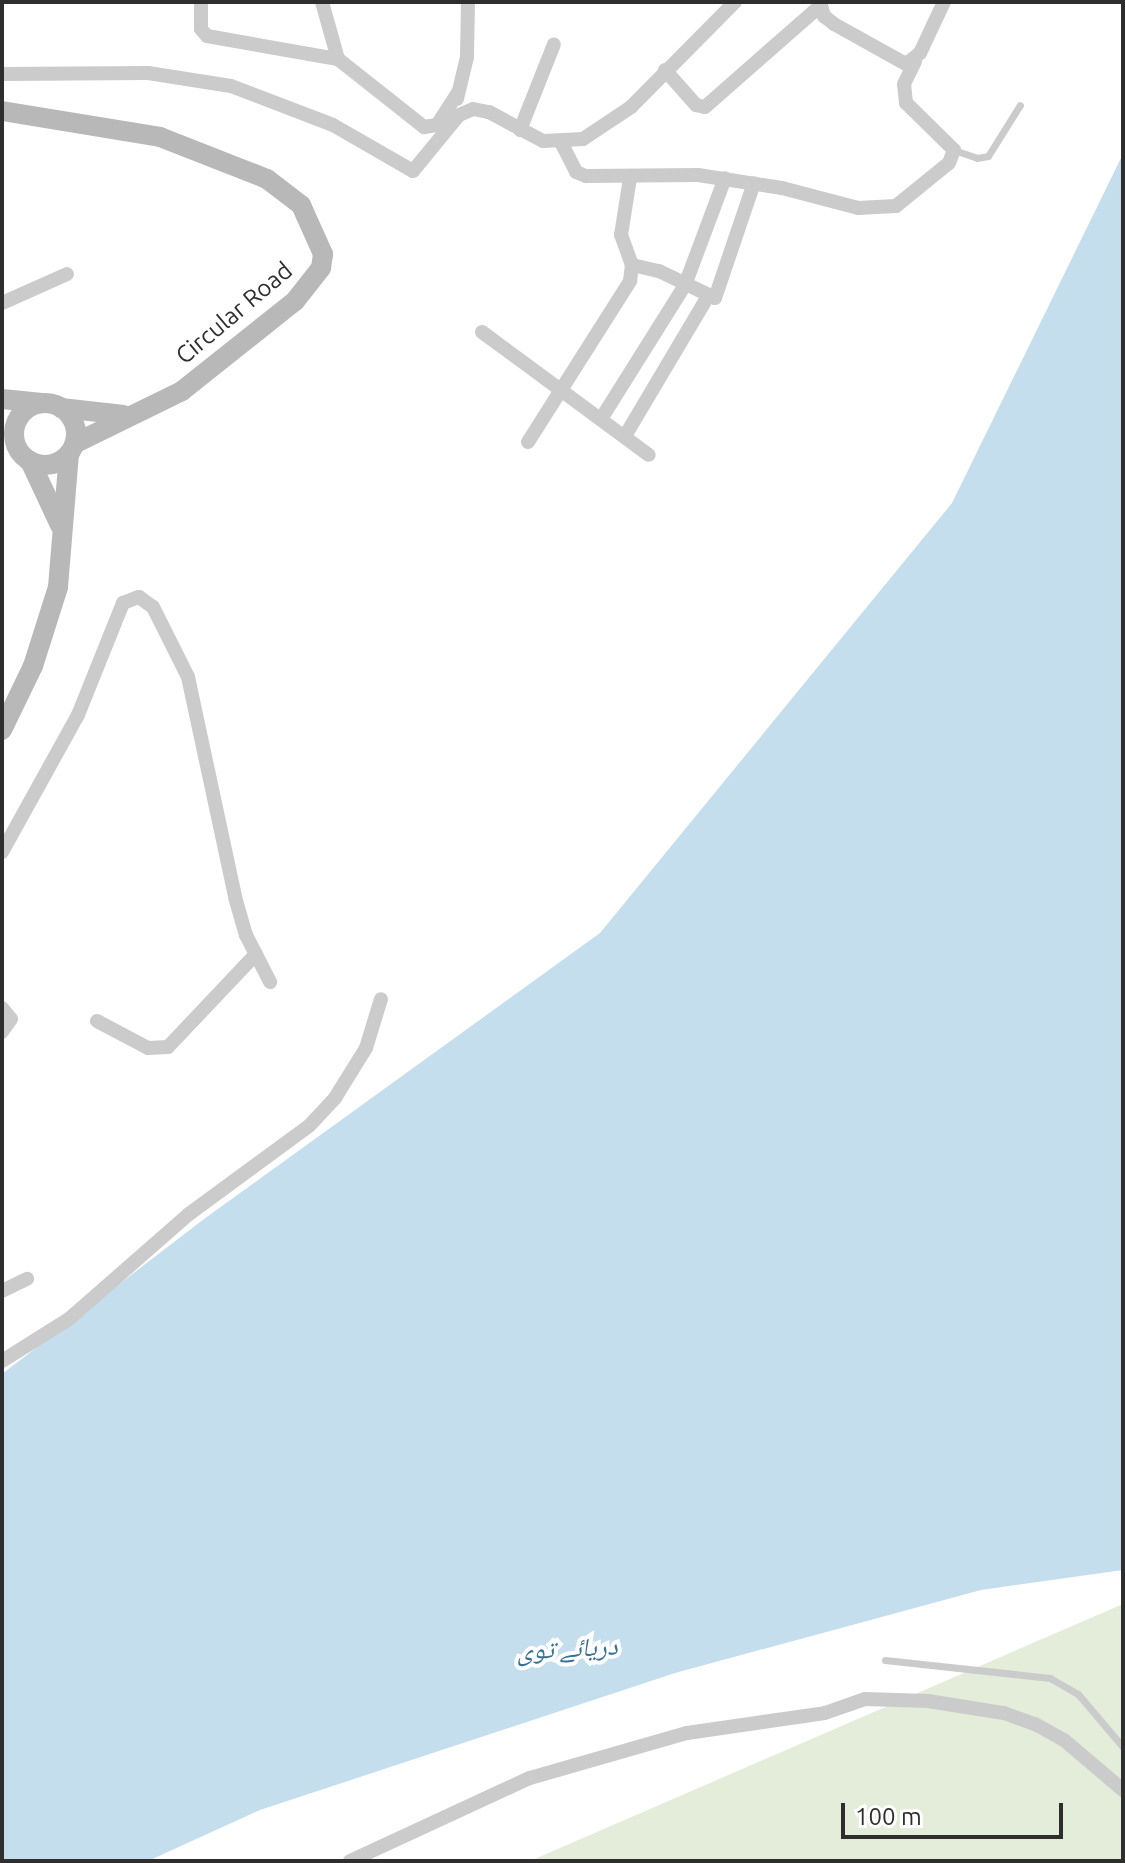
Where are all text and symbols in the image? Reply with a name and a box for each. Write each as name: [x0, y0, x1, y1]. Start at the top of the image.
street label: Circular Road: [170, 256, 298, 370]
water label: دریائے توی: [516, 1630, 618, 1666]
scale bar: [845, 1787, 1067, 1837]
text: 100 m: [855, 1803, 922, 1830]

